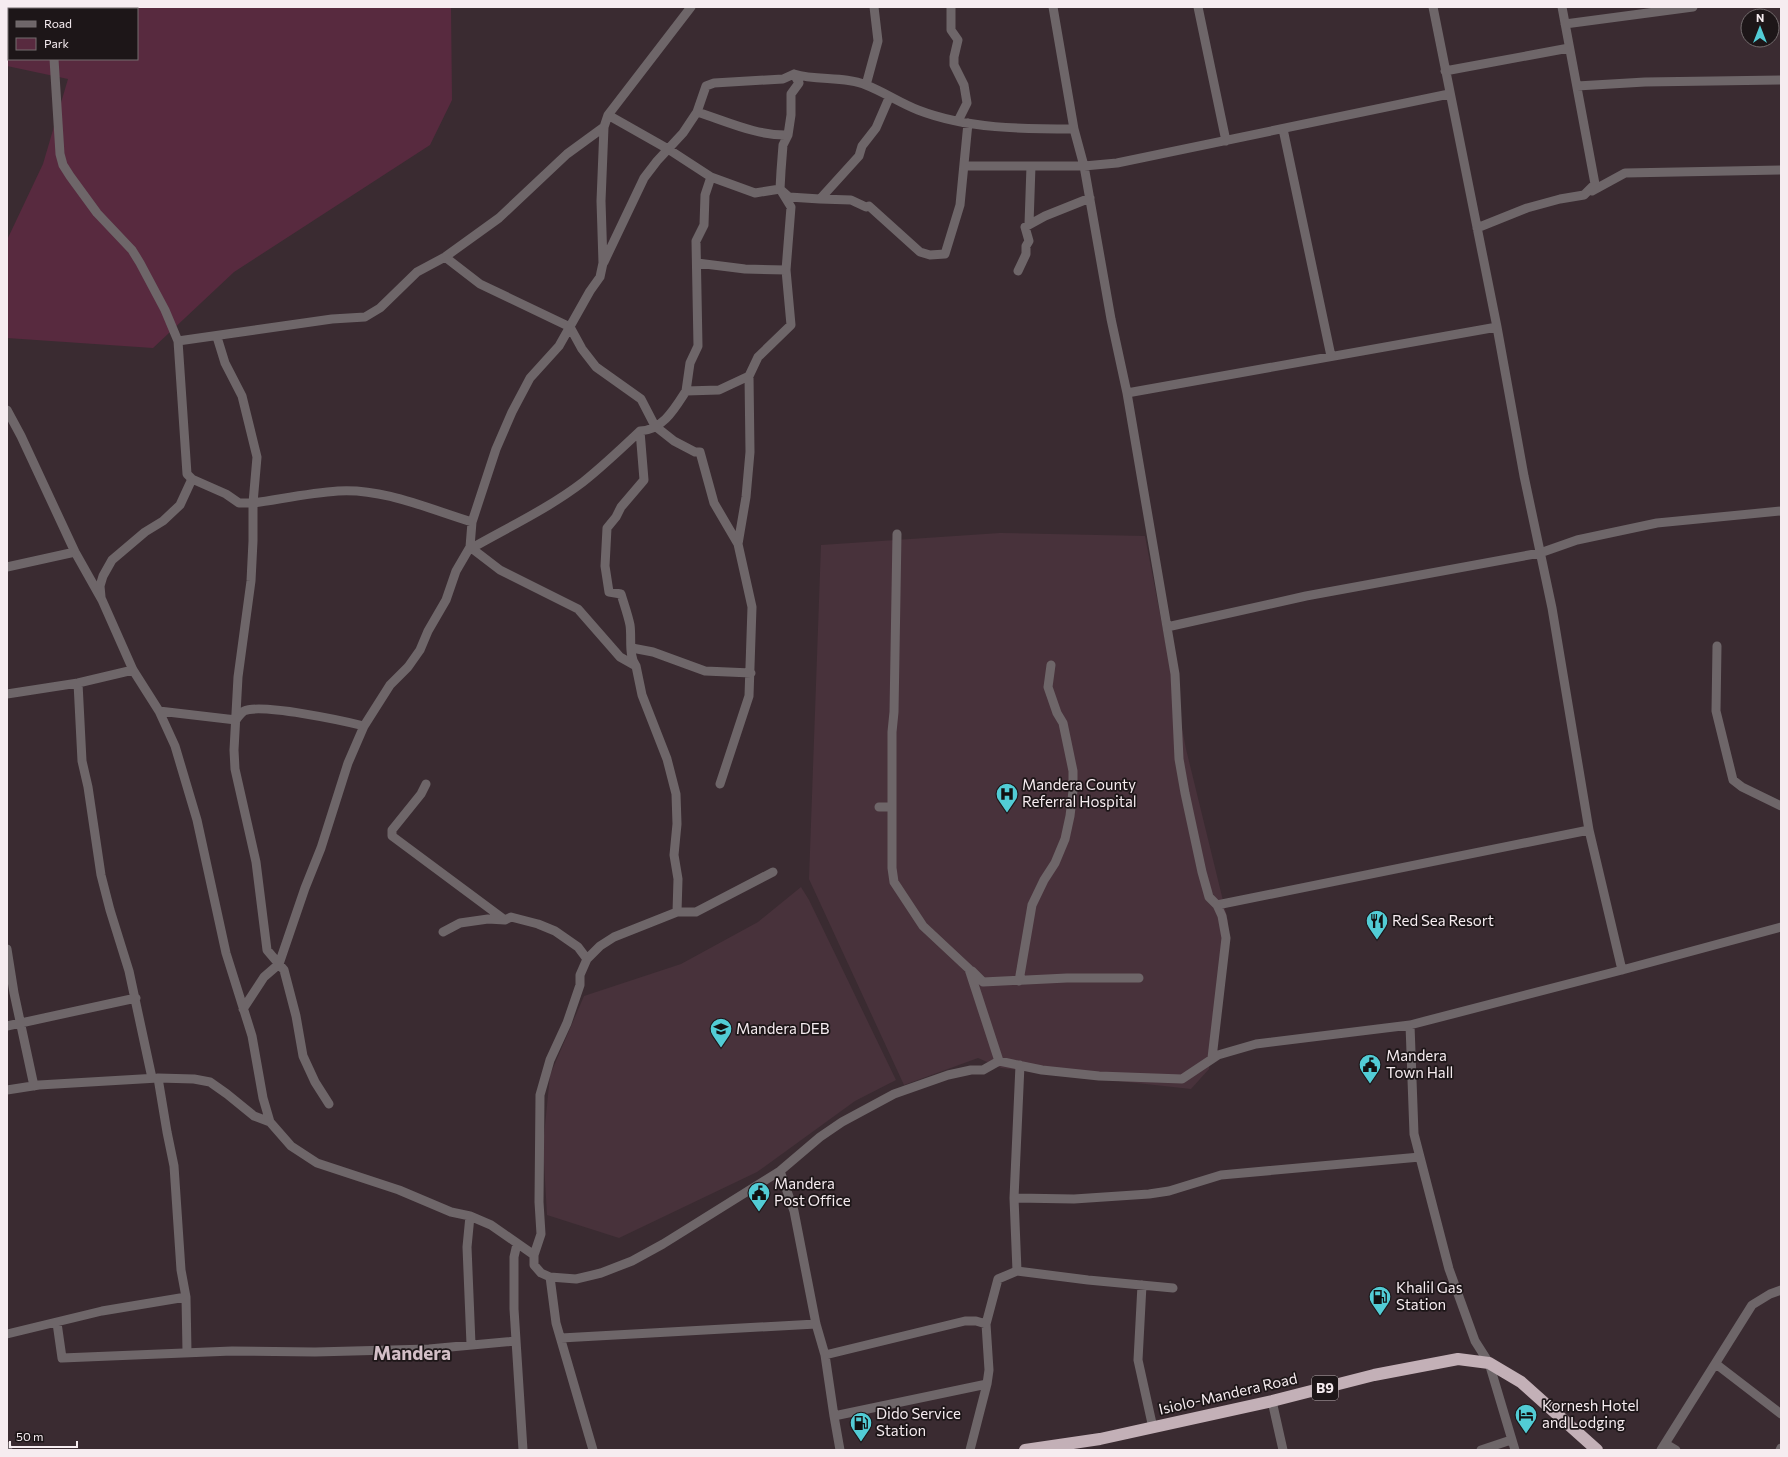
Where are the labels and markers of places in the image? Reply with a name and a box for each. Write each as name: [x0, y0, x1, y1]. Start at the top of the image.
place label: Mandera County Referral Hospital: [1022, 775, 1137, 810]
hospital icon: Mandera County Referral Hospital: [994, 781, 1020, 814]
restaurant icon: Red Sea Resort: [1364, 908, 1390, 941]
place label: Red Sea Resort: [1392, 911, 1494, 929]
school or university icon: Mandera DEB: [708, 1016, 734, 1049]
place label: Mandera DEB: [736, 1019, 830, 1037]
place label: Mandera Town Hall: [1386, 1046, 1453, 1081]
public building icon: Mandera Town Hall: [1357, 1052, 1383, 1085]
place label: Mandera Post Office: [774, 1174, 851, 1209]
public building icon: Mandera Post Office: [746, 1180, 772, 1213]
place label: Khalil Gas Station: [1396, 1278, 1463, 1313]
fuel station icon: Khalil Gas Station: [1367, 1284, 1393, 1317]
place label: Kornesh Hotel and Lodging: [1542, 1396, 1639, 1431]
hotel icon: Kornesh Hotel and Lodging: [1513, 1402, 1539, 1435]
place label: Dido Service Station: [876, 1404, 961, 1439]
fuel station icon: Dido Service Station: [848, 1410, 874, 1443]

